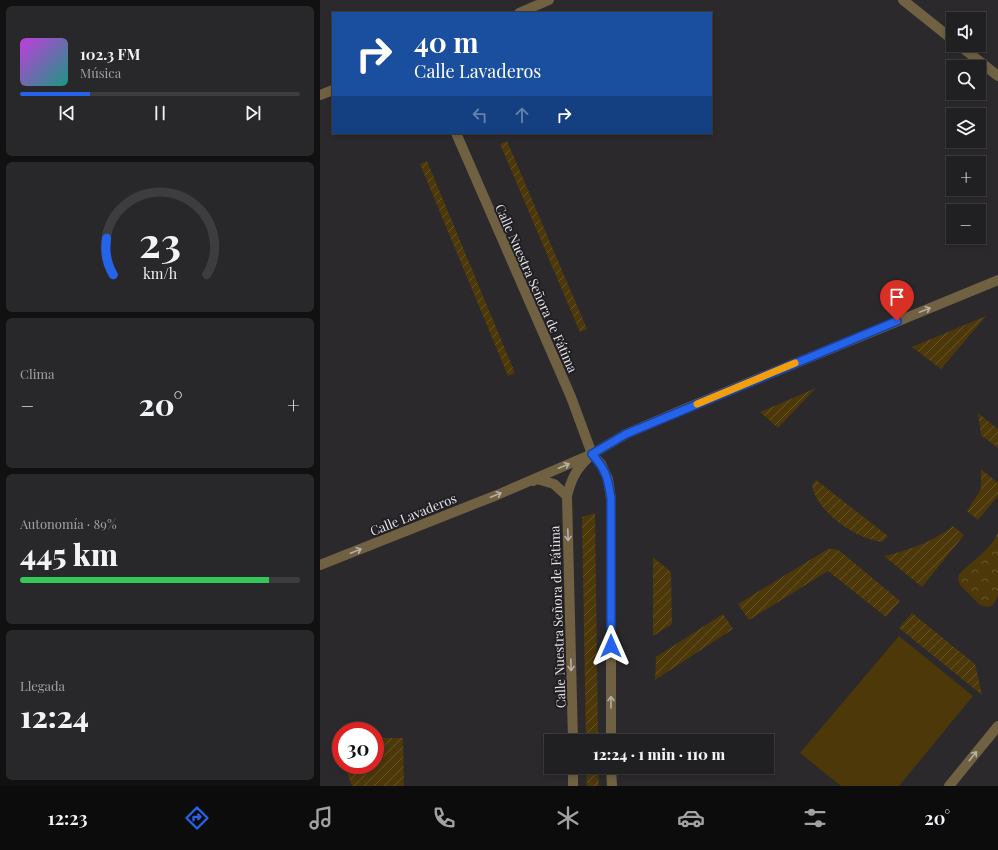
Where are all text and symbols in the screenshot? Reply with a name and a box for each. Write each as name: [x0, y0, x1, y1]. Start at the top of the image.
map controls: [946, 12, 986, 244]
button: sound: [946, 12, 986, 52]
text: 40 m: [414, 23, 479, 60]
icon: right: [348, 28, 400, 80]
text: 102.3 FM: [80, 44, 140, 64]
text: Calle Lavaderos: [414, 59, 541, 83]
button: search: [946, 60, 986, 100]
text: Música: [80, 64, 121, 81]
icon: previous: [56, 102, 78, 124]
icon: pause: [149, 102, 171, 124]
icon: next: [242, 102, 264, 124]
icon: left: [469, 104, 491, 126]
icon: ahead: [511, 104, 533, 126]
icon: right: [553, 104, 575, 126]
button: layers: [946, 108, 986, 148]
button: +: [946, 156, 986, 196]
street label: Calle Nuestra Señora de Fátima: [492, 201, 582, 375]
button: −: [946, 204, 986, 244]
text: 23: [139, 213, 181, 268]
text: km/h: [143, 264, 178, 283]
pin: [880, 280, 914, 321]
icon: arrive: [886, 286, 908, 308]
one-way arrow: [919, 305, 931, 313]
text: Clima: [20, 365, 55, 382]
text: 20°: [139, 384, 183, 424]
text: −: [20, 390, 34, 420]
text: +: [287, 390, 300, 420]
one-way arrow: [557, 462, 569, 469]
street label: Calle Lavaderos: [367, 489, 459, 539]
one-way arrow: [489, 491, 501, 499]
text: Autonomía · 89%: [20, 515, 117, 532]
street label: Calle Nuestra Señora de Fátima: [545, 525, 569, 709]
one-way arrow: [564, 528, 572, 541]
text: 445 km: [20, 534, 118, 574]
one-way arrow: [350, 547, 362, 554]
position arrow: [590, 625, 632, 667]
one-way arrow: [567, 658, 575, 671]
text: Llegada: [20, 677, 65, 694]
text: 12:24: [20, 696, 89, 736]
one-way arrow: [607, 696, 615, 709]
speed limit sign: 30: [332, 722, 384, 774]
text: 12:24 · 1 min · 110 m: [593, 744, 725, 764]
one-way arrow: [969, 750, 978, 761]
icon: directions: [183, 804, 211, 832]
icon: music: [307, 804, 335, 832]
icon: phone: [430, 804, 458, 832]
icon: climate: [554, 804, 582, 832]
icon: car: [677, 804, 705, 832]
icon: filters: [801, 804, 829, 832]
text: 12:23: [48, 806, 88, 830]
text: 20°: [924, 806, 950, 830]

